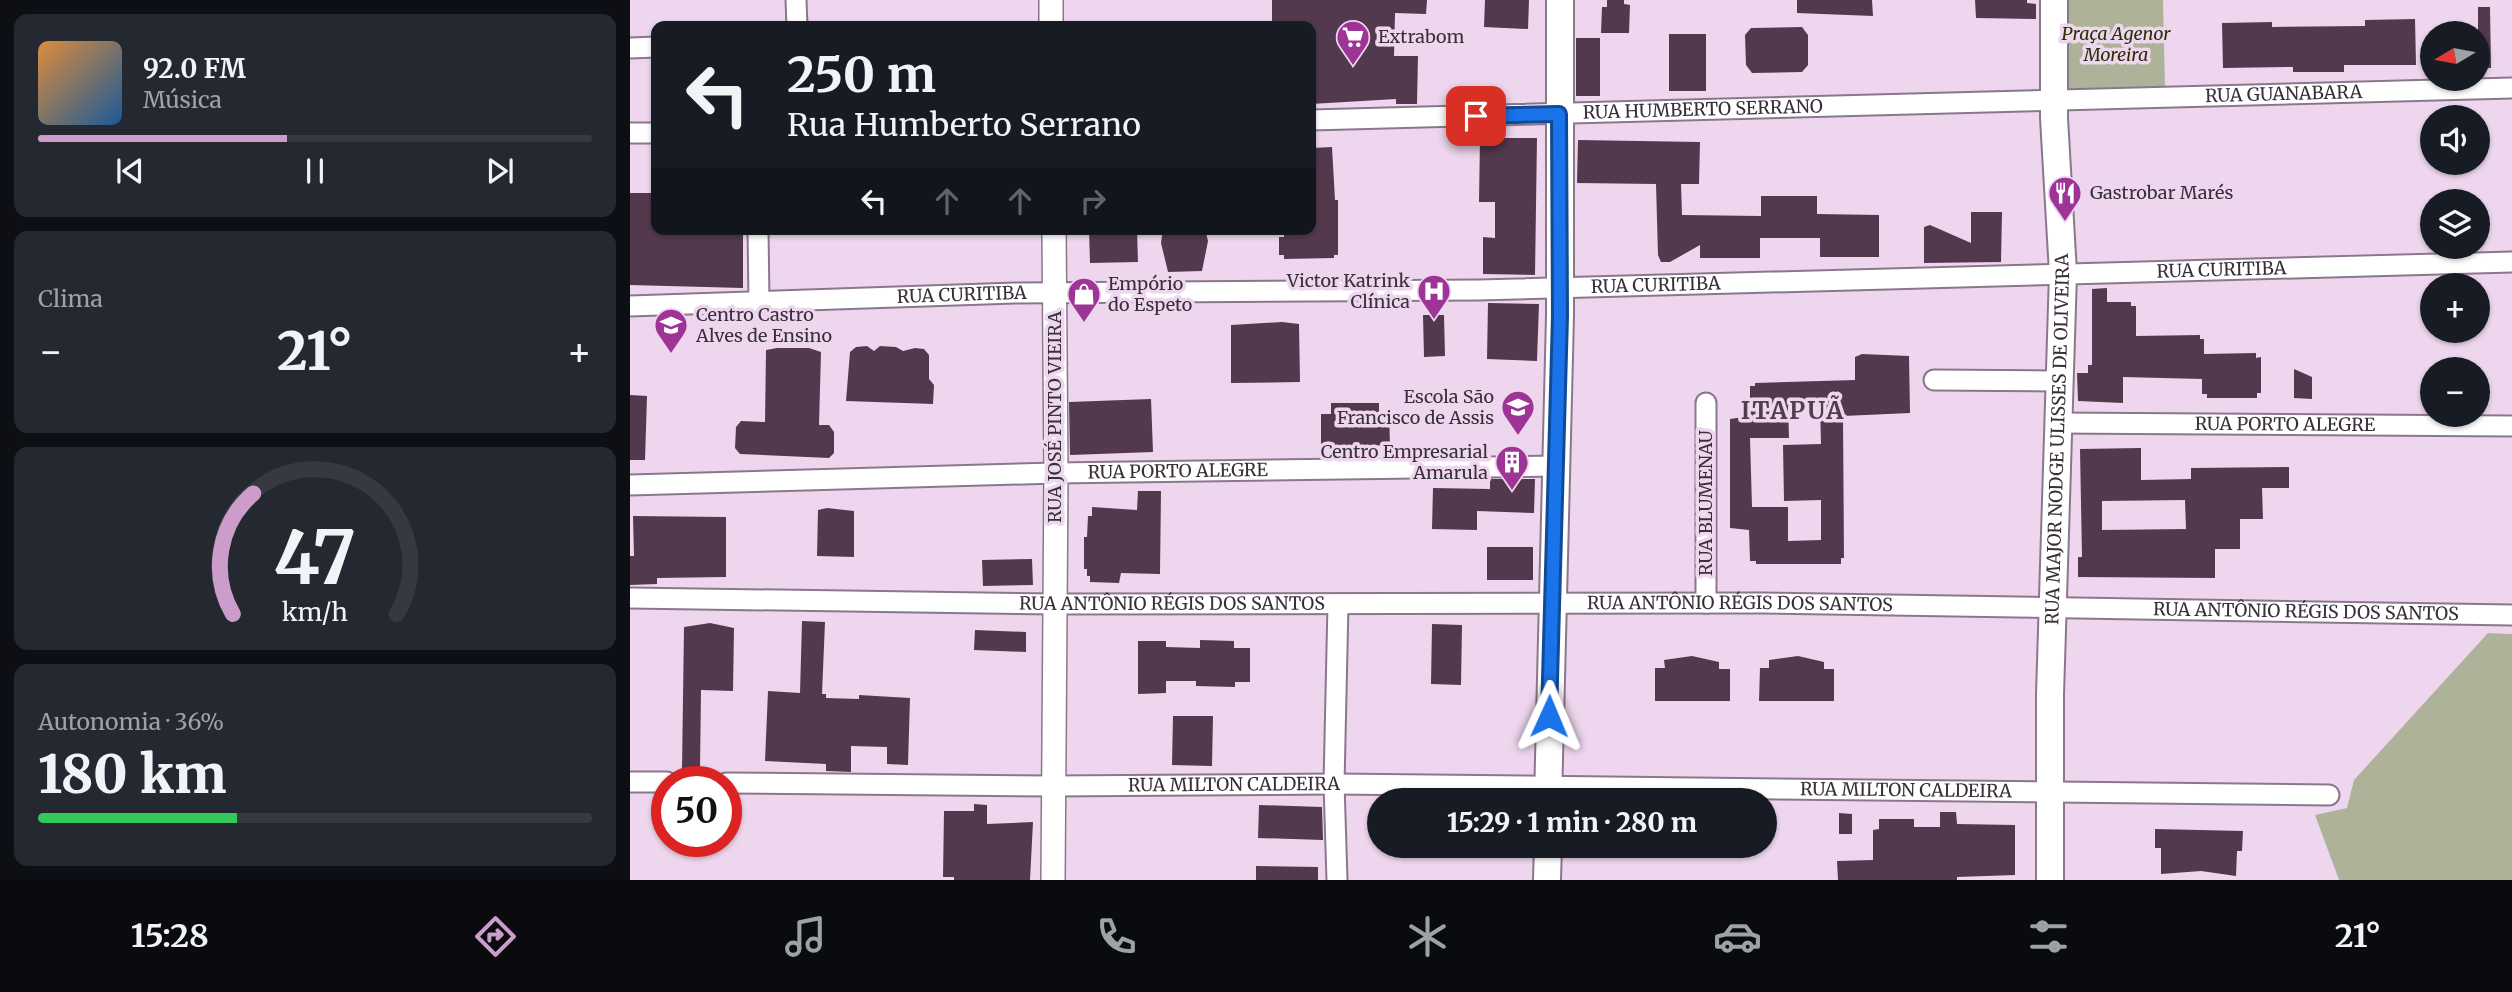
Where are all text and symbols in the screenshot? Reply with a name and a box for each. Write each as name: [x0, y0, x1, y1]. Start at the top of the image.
supermarket icon: Extrabom: [1334, 18, 1372, 67]
north arrow: [2420, 21, 2490, 91]
map controls: [2420, 21, 2490, 427]
park label: Praça Agenor Moreira: [2062, 22, 2171, 66]
place label: Extrabom: [1378, 25, 1465, 48]
text: 250 m: [787, 44, 936, 105]
icon: left: [672, 49, 763, 140]
text: 92.0 FM: [143, 52, 246, 85]
street label: RUA GUANABARA: [2205, 80, 2363, 107]
text: Música: [143, 85, 222, 114]
pin: [1446, 86, 1506, 146]
street label: RUA HUMBERTO SERRANO: [1583, 94, 1823, 124]
icon: arrive: [1457, 97, 1495, 135]
text: Rua Humberto Serrano: [787, 105, 1141, 145]
button: sound: [2420, 105, 2490, 175]
icon: previous: [111, 152, 149, 190]
icon: pause: [296, 152, 334, 190]
icon: next: [481, 152, 519, 190]
restaurant icon: Gastrobar Marés: [2046, 174, 2084, 223]
place label: Gastrobar Marés: [2090, 181, 2233, 204]
icon: left: [855, 182, 893, 220]
icon: ahead: [928, 182, 966, 220]
icon: ahead: [1001, 182, 1039, 220]
icon: right: [1074, 182, 1112, 220]
button: layers: [2420, 189, 2490, 259]
street label: RUA MAJOR NODGE ULISSES DE OLIVEIRA: [2040, 253, 2074, 625]
street label: RUA CURITIBA: [2156, 256, 2287, 283]
place label: Victor Katrink Clínica: [1286, 269, 1411, 313]
street label: RUA CURITIBA: [1590, 271, 1721, 298]
place label: Empório do Espeto: [1108, 272, 1192, 316]
hospital icon: Victor Katrink Clínica: [1415, 272, 1453, 321]
button: +: [2420, 273, 2490, 343]
shop icon: Empório do Espeto: [1065, 275, 1103, 324]
street label: RUA CURITIBA: [897, 281, 1027, 308]
text: Clima: [38, 284, 103, 313]
place label: Centro Castro Alves de Ensino: [695, 303, 832, 347]
school or university icon: Centro Castro Alves de Ensino: [652, 306, 690, 355]
street label: RUA JOSÉ PINTO VIEIRA: [1043, 311, 1066, 523]
text: 21°: [277, 319, 353, 384]
text: −: [38, 328, 63, 375]
text: +: [567, 328, 592, 375]
button: −: [2420, 357, 2490, 427]
place label: Escola São Francisco de Assis: [1337, 385, 1494, 429]
school or university icon: Escola São Francisco de Assis: [1499, 388, 1537, 437]
district label: ITAPUÃ: [1741, 395, 1845, 426]
street label: RUA PORTO ALEGRE: [2195, 412, 2376, 436]
street label: RUA BLUMENAU: [1694, 429, 1717, 576]
place label: Centro Empresarial Amarula: [1321, 440, 1488, 484]
building icon: Centro Empresarial Amarula: [1493, 443, 1531, 492]
street label: RUA PORTO ALEGRE: [1088, 458, 1269, 484]
text: 47: [274, 513, 356, 605]
street label: RUA ANTÔNIO RÉGIS DOS SANTOS: [1019, 591, 1325, 615]
street label: RUA ANTÔNIO RÉGIS DOS SANTOS: [1587, 591, 1893, 616]
text: km/h: [282, 596, 348, 628]
street label: RUA ANTÔNIO RÉGIS DOS SANTOS: [2153, 597, 2459, 625]
position arrow: [1512, 679, 1586, 753]
text: Autonomia · 36%: [38, 707, 224, 736]
text: 180 km: [38, 742, 226, 807]
speed limit sign: 50: [651, 766, 742, 857]
street label: RUA MILTON CALDEIRA: [1128, 772, 1340, 796]
street label: RUA MILTON CALDEIRA: [1800, 777, 2012, 802]
text: 15:29 · 1 min · 280 m: [1447, 806, 1697, 839]
icon: directions: [471, 912, 520, 961]
icon: music: [781, 912, 830, 961]
icon: phone: [1092, 912, 1141, 961]
icon: climate: [1403, 912, 1452, 961]
icon: car: [1713, 912, 1762, 961]
icon: filters: [2024, 912, 2073, 961]
text: 15:28: [131, 916, 209, 956]
text: 21°: [2335, 916, 2381, 956]

